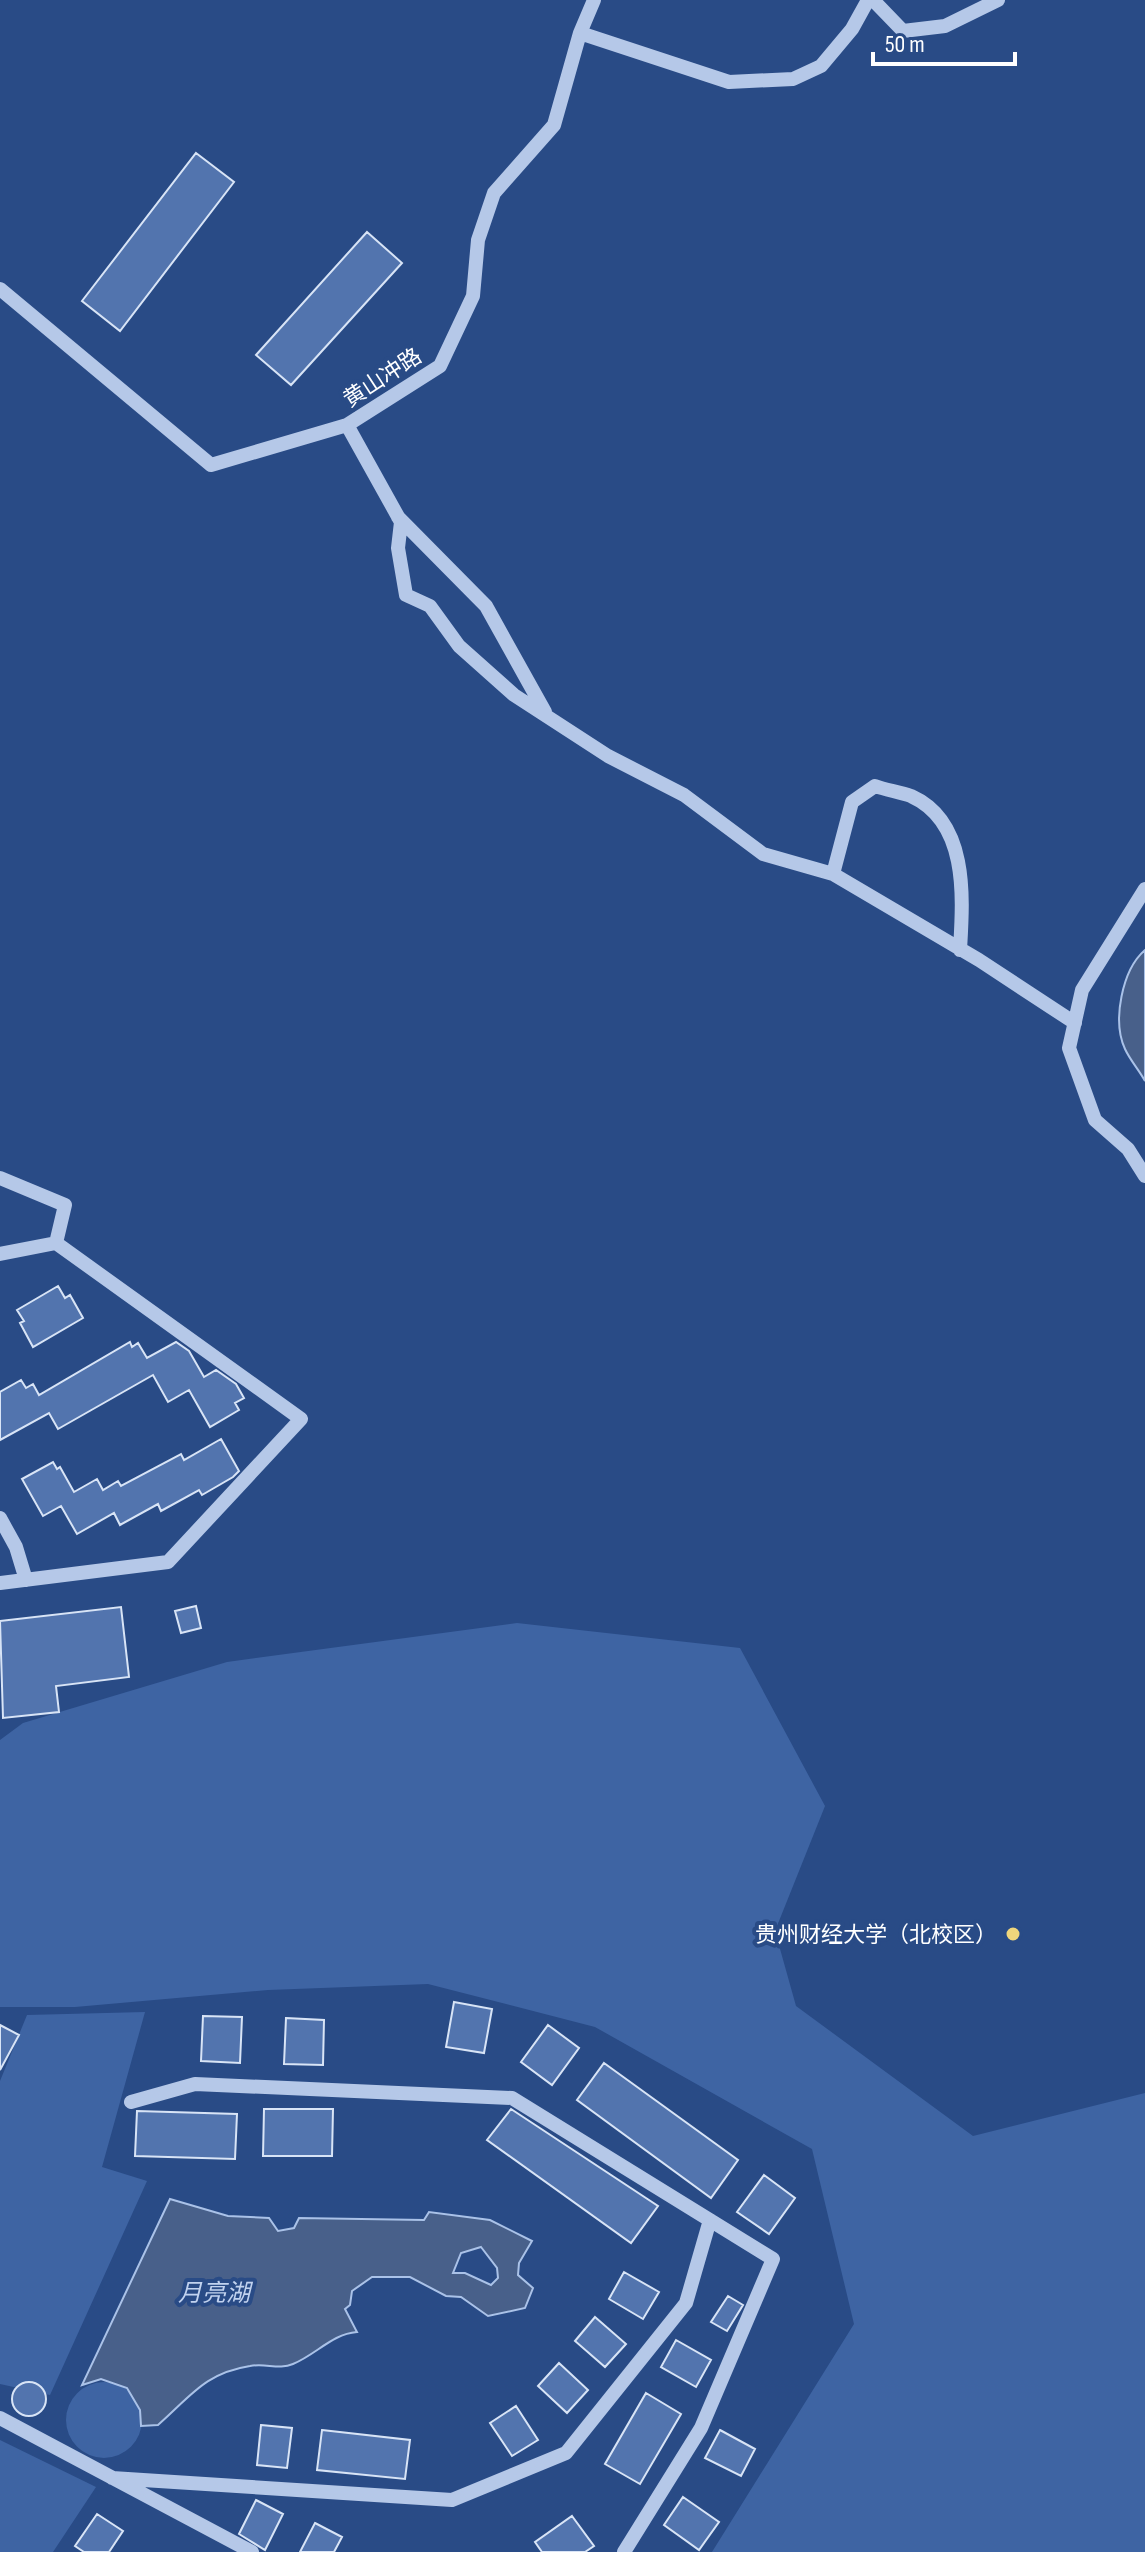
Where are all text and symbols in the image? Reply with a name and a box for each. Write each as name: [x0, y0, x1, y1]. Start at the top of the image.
scale bar: [873, 16, 1015, 66]
text: 50 m: [885, 30, 925, 59]
street label: 黄山冲路: [339, 343, 427, 414]
place label: 贵州财经大学（北校区）: [755, 1922, 997, 1949]
marker: 贵州财经大学（北校区）: [1004, 1925, 1022, 1943]
water label: 月亮湖: [178, 2279, 254, 2308]

